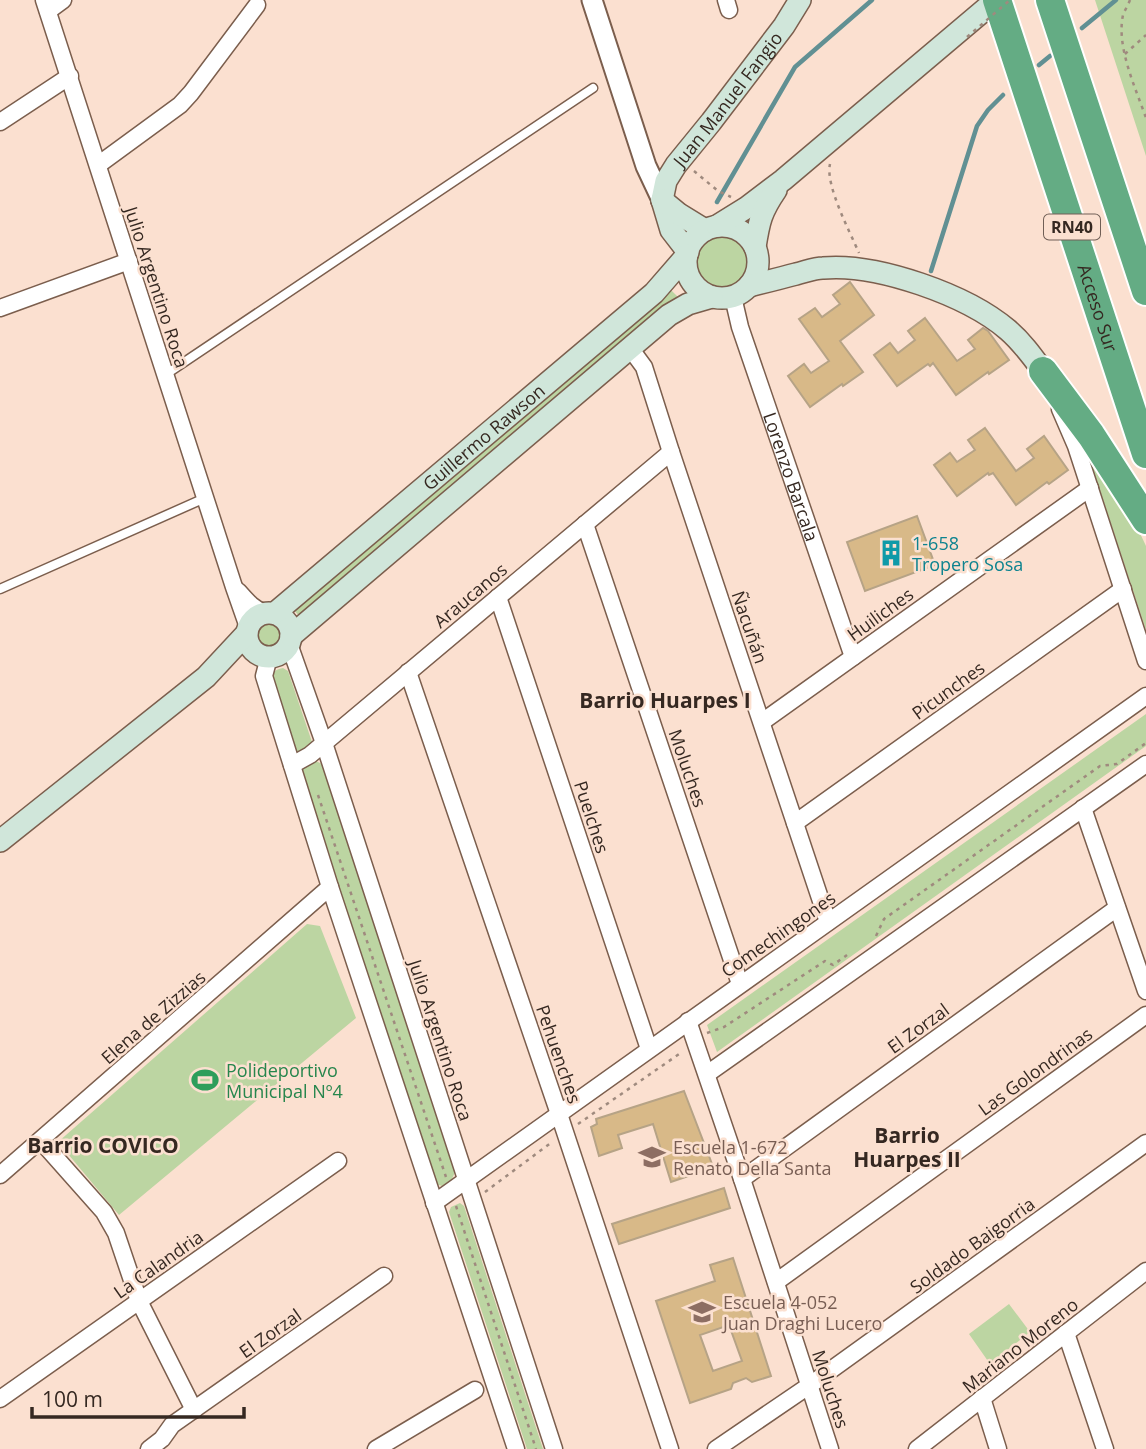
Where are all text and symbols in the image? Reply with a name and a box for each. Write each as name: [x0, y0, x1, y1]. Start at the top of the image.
street label: Juan Manuel Fangio: [666, 27, 788, 173]
street label: Julio Argentino Roca: [119, 201, 194, 371]
road number: RN40: [1044, 215, 1100, 240]
street label: Acceso Sur: [1072, 261, 1124, 355]
street label: Guillermo Rawson: [417, 378, 550, 495]
street label: Lorenzo Barcala: [758, 409, 824, 544]
place label: 1-658 Tropero Sosa: [912, 531, 1023, 576]
building icon: 1-658 Tropero Sosa: [876, 538, 906, 568]
street label: Araucanos: [428, 557, 512, 633]
street label: Huiliches: [842, 582, 918, 646]
street label: Ñacuñán: [726, 587, 774, 667]
street label: Picunches: [907, 655, 989, 725]
district label: Barrio Huarpes I: [579, 686, 751, 714]
street label: Moluches: [663, 726, 713, 810]
street label: Puelches: [569, 778, 615, 856]
street label: Comechingones: [716, 886, 840, 982]
street label: Julio Argentino Roca: [403, 954, 478, 1124]
street label: Elena de Zizzias: [96, 965, 210, 1069]
street label: El Zorzal: [882, 998, 954, 1058]
street label: Pehuenches: [531, 1002, 587, 1106]
street label: Las Golondrinas: [973, 1021, 1097, 1121]
place label: Polideportivo Municipal Nº4: [226, 1058, 343, 1103]
sports icon: Polideportivo Municipal Nº4: [190, 1065, 220, 1095]
district label: Barrio Huarpes II: [853, 1121, 961, 1173]
district label: Barrio COVICO: [27, 1131, 179, 1159]
place label: Escuela 1-672 Renato Della Santa: [673, 1135, 831, 1180]
school or university icon: Escuela 1-672 Renato Della Santa: [637, 1142, 667, 1172]
street label: Soldado Baigorria: [905, 1192, 1039, 1298]
street label: La Calandria: [109, 1224, 207, 1304]
place label: Escuela 4-052 Juan Draghi Lucero: [721, 1290, 882, 1335]
street label: Mariano Moreno: [957, 1292, 1083, 1398]
school or university icon: Escuela 4-052 Juan Draghi Lucero: [687, 1297, 717, 1327]
street label: El Zorzal: [234, 1303, 306, 1363]
street label: Moluches: [807, 1347, 855, 1431]
scale bar: [32, 1376, 243, 1420]
text: 100 m: [42, 1385, 103, 1413]

